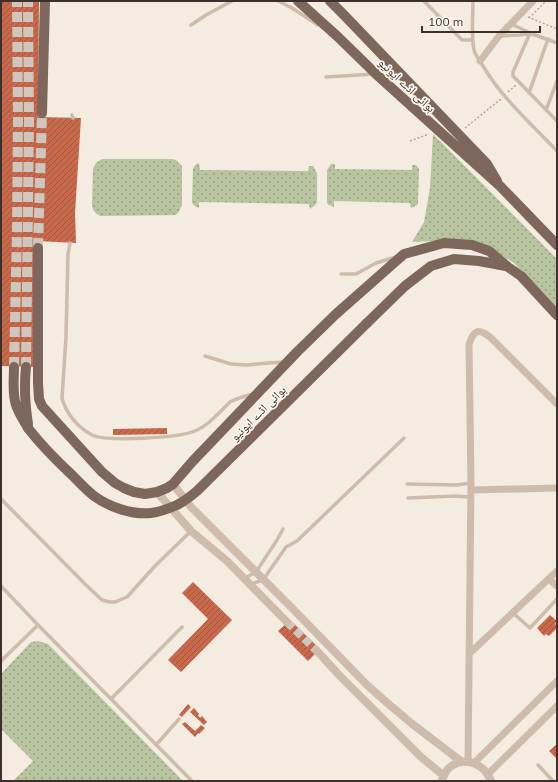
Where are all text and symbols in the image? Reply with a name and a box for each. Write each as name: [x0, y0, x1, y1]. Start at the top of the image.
scale bar: [422, 8, 540, 34]
text: 100 m: [428, 14, 463, 29]
street label: ہوائی اڈے ایونیو: [375, 55, 439, 115]
street label: ہوائی اڈے ایونیو: [227, 382, 289, 444]

